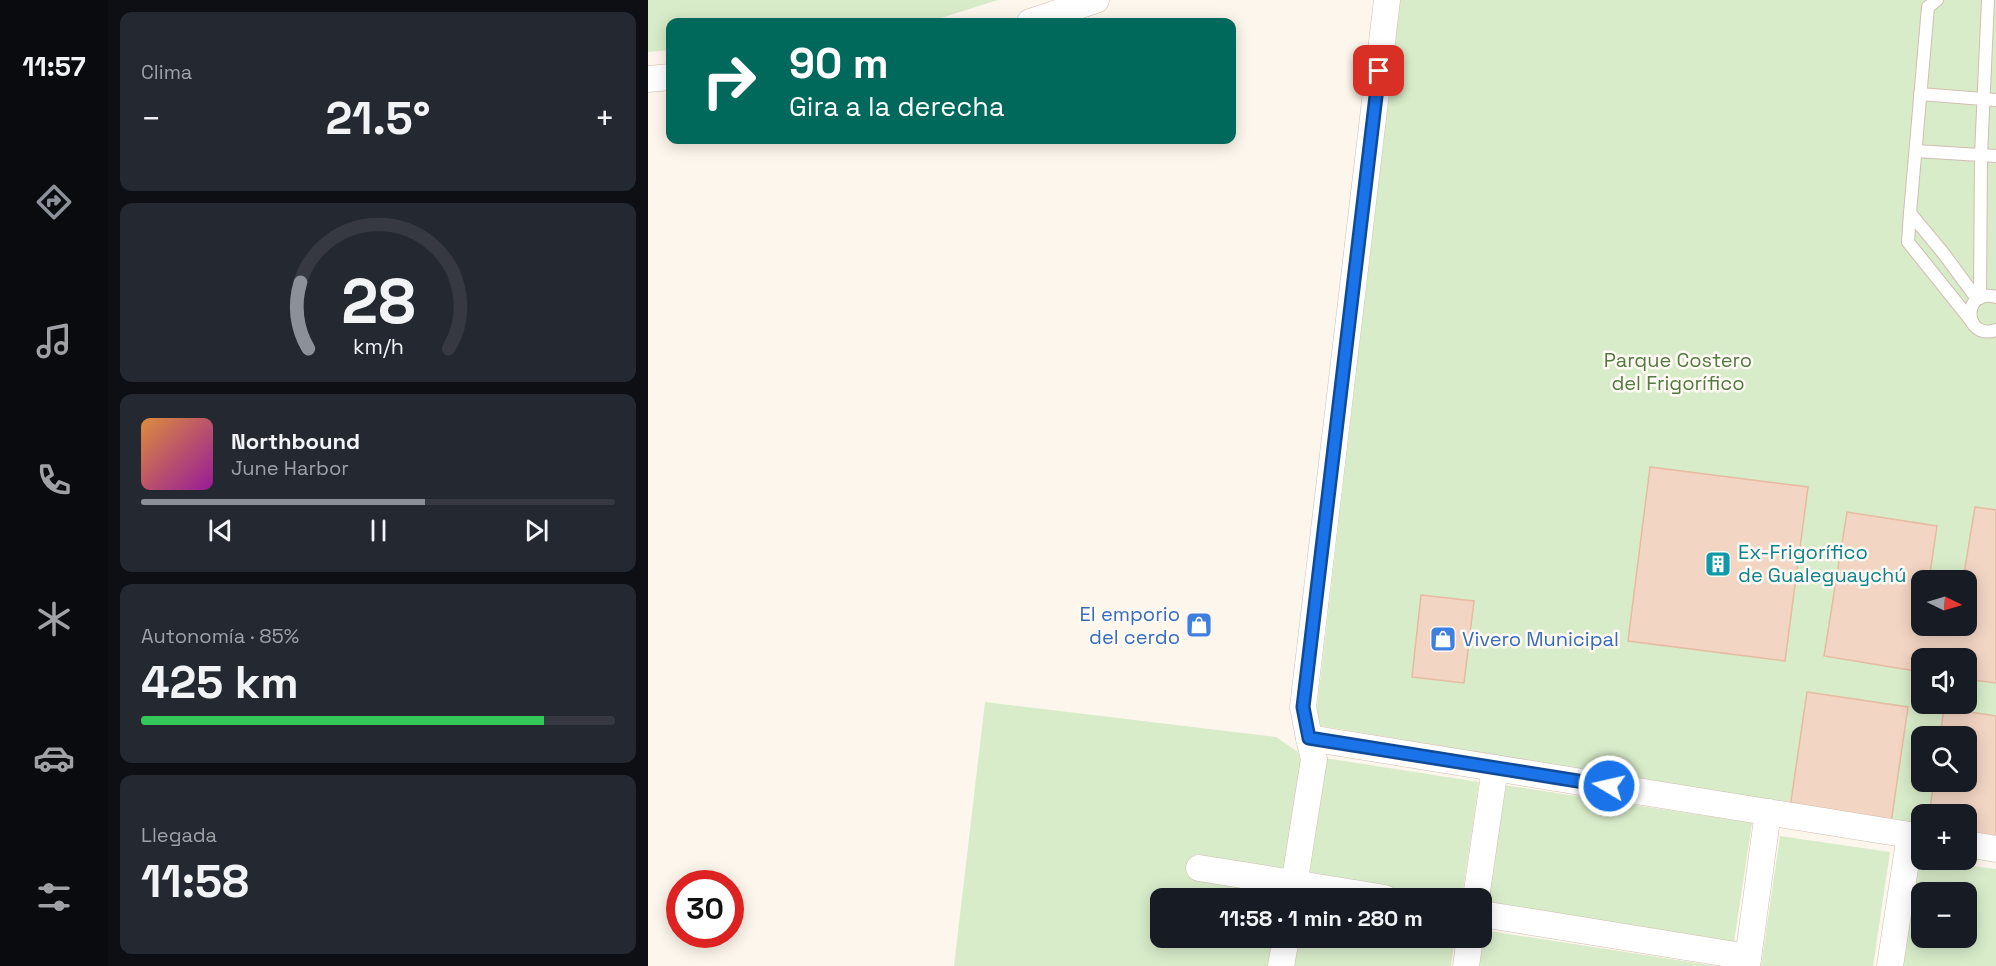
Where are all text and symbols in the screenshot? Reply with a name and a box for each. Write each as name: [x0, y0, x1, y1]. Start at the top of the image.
text: 90 m: [789, 37, 889, 90]
icon: right: [690, 42, 768, 120]
pin: [1353, 45, 1404, 96]
text: 11:57: [22, 49, 86, 84]
icon: arrive: [1362, 54, 1395, 87]
text: Clima: [141, 59, 192, 85]
text: Gira a la derecha: [789, 89, 1004, 124]
text: 21.5°: [325, 90, 431, 147]
text: −: [141, 98, 161, 140]
text: +: [595, 98, 615, 140]
icon: directions: [33, 181, 75, 223]
text: 28: [341, 262, 415, 341]
icon: music: [33, 320, 75, 362]
text: km/h: [352, 334, 404, 361]
park label: Parque Costero del Frigorífico: [1604, 347, 1752, 396]
text: Northbound: [231, 427, 360, 455]
text: June Harbor: [231, 455, 349, 481]
icon: phone: [33, 459, 75, 501]
icon: previous: [204, 514, 237, 547]
icon: pause: [362, 514, 395, 547]
icon: next: [520, 514, 553, 547]
place label: Ex-Frigorífico de Gualeguaychú: [1738, 539, 1906, 588]
building icon: Ex-Frigorífico de Gualeguaychú: [1703, 549, 1733, 579]
north arrow: [1911, 570, 1977, 636]
map controls: [1911, 570, 1977, 948]
icon: climate: [33, 598, 75, 640]
place label: El emporio del cerdo: [1080, 601, 1180, 650]
shop icon: El emporio del cerdo: [1184, 610, 1214, 640]
text: Autonomía · 85%: [141, 623, 299, 649]
shop icon: Vivero Municipal: [1428, 624, 1458, 654]
place label: Vivero Municipal: [1462, 626, 1619, 652]
button: sound: [1911, 648, 1977, 714]
text: 425 km: [141, 654, 299, 711]
button: search: [1911, 726, 1977, 792]
icon: car: [33, 737, 75, 779]
position arrow: [1577, 754, 1641, 818]
button: +: [1911, 804, 1977, 870]
text: Llegada: [141, 822, 217, 848]
text: 11:58: [141, 853, 249, 910]
speed limit sign: 30: [666, 870, 744, 948]
icon: filters: [33, 876, 75, 918]
button: −: [1911, 882, 1977, 948]
text: 11:58 · 1 min · 280 m: [1219, 904, 1423, 932]

